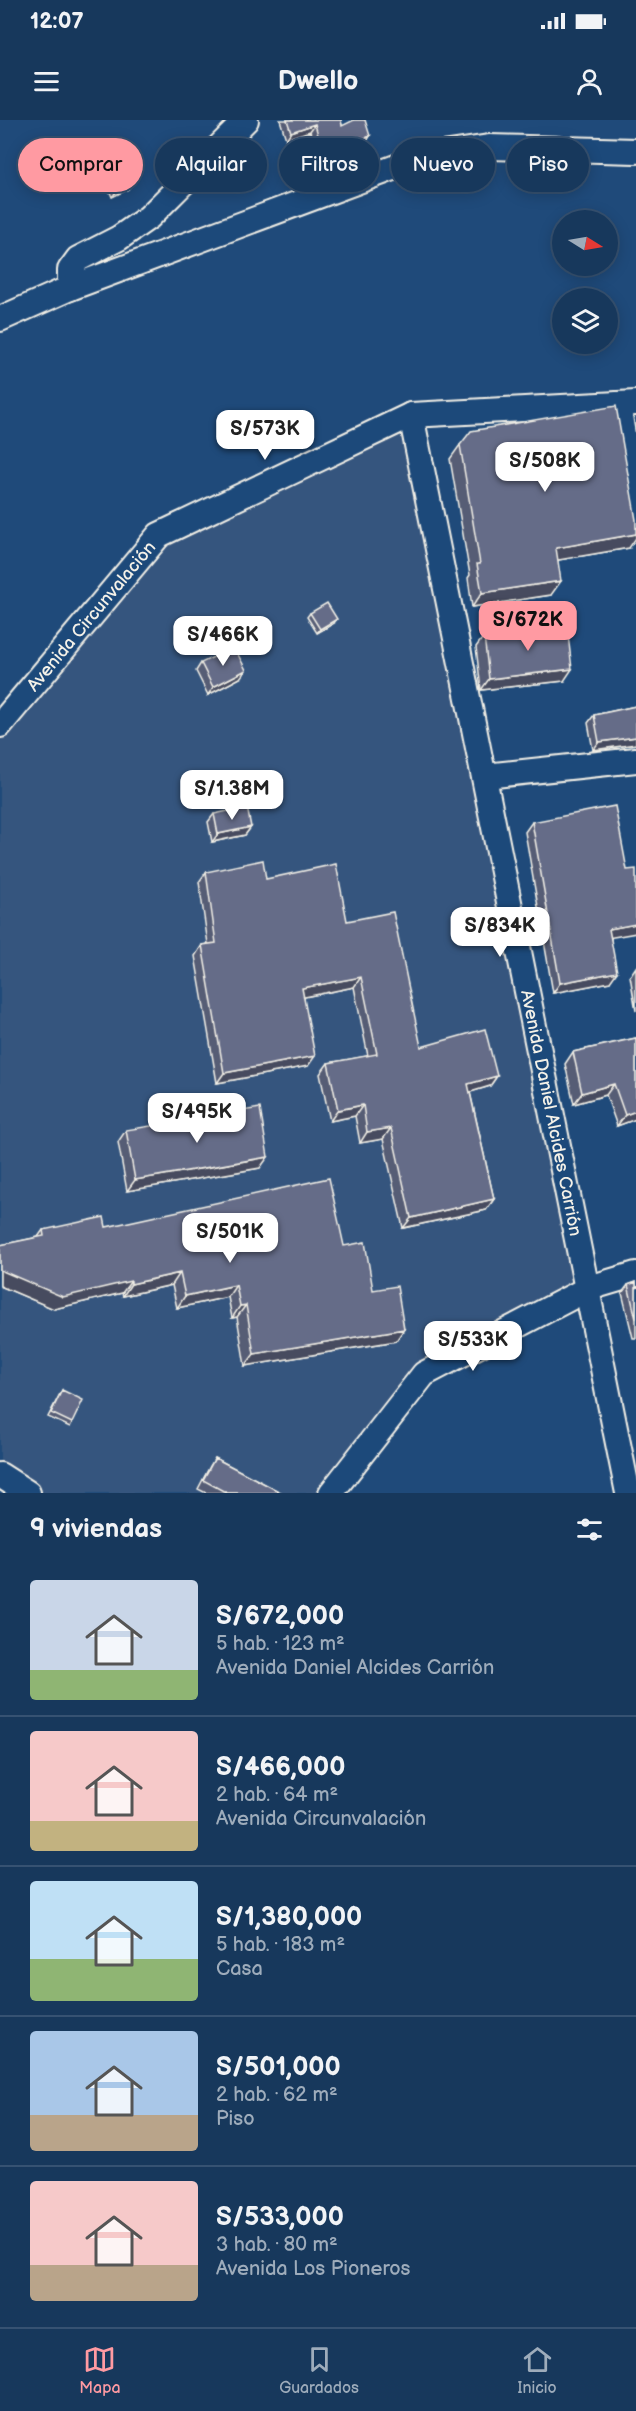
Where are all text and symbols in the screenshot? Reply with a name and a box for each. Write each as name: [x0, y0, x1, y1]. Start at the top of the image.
text: 12:07: [30, 8, 84, 35]
icon: menu: [30, 65, 63, 98]
text: Dwello: [278, 65, 358, 97]
icon: person: [573, 65, 606, 98]
chip: Comprar: [18, 138, 143, 192]
chip: Alquilar: [155, 138, 267, 192]
chip: Filtros: [279, 138, 379, 192]
chip: Nuevo: [391, 138, 495, 192]
chip: Piso: [507, 138, 589, 192]
north arrow: [552, 210, 618, 276]
map controls: [552, 210, 618, 354]
button: layers: [552, 288, 618, 354]
pin: S/573K: [216, 410, 314, 461]
text: S/573K: [230, 417, 300, 441]
pin: S/508K: [496, 442, 594, 493]
text: S/508K: [509, 449, 581, 473]
street label: Avenida Circunvalación: [23, 537, 160, 696]
pin: S/672K: [479, 601, 577, 652]
text: S/672K: [493, 608, 563, 632]
pin: S/466K: [174, 616, 272, 667]
text: S/466K: [187, 623, 259, 647]
pin: S/1.38M: [177, 770, 287, 821]
text: S/1.38M: [194, 777, 270, 801]
pin: S/834K: [451, 907, 549, 958]
text: S/834K: [465, 914, 535, 938]
street label: Avenida Daniel Alcides Carrión: [516, 988, 586, 1238]
pin: S/495K: [148, 1093, 246, 1144]
text: S/495K: [162, 1100, 232, 1124]
pin: S/501K: [181, 1213, 279, 1264]
text: S/501K: [196, 1220, 264, 1244]
pin: S/533K: [424, 1321, 522, 1372]
text: S/533K: [438, 1328, 508, 1352]
icon: filters: [573, 1513, 606, 1546]
text: 9 viviendas: [30, 1514, 162, 1545]
text: S/672,000: [216, 1601, 344, 1632]
icon: home: [78, 1604, 150, 1676]
text: 5 hab. · 123 m²: [216, 1632, 345, 1656]
text: Avenida Daniel Alcides Carrión: [216, 1656, 494, 1680]
text: S/466,000: [216, 1752, 345, 1783]
icon: home: [78, 1755, 150, 1827]
text: 2 hab. · 64 m²: [216, 1783, 338, 1807]
text: Avenida Circunvalación: [216, 1807, 426, 1831]
text: S/1,380,000: [216, 1902, 362, 1933]
icon: home: [78, 1905, 150, 1977]
text: 5 hab. · 183 m²: [216, 1933, 345, 1957]
text: Casa: [216, 1957, 263, 1981]
text: S/501,000: [216, 2052, 341, 2083]
icon: home: [78, 2055, 150, 2127]
text: 2 hab. · 62 m²: [216, 2083, 338, 2107]
text: Piso: [216, 2107, 255, 2131]
text: S/533,000: [216, 2202, 344, 2233]
icon: home: [78, 2205, 150, 2277]
text: 3 hab. · 80 m²: [216, 2233, 338, 2257]
text: Avenida Los Pioneros: [216, 2257, 410, 2281]
tab: Mapa: [79, 2343, 121, 2398]
tab: Guardados: [279, 2343, 359, 2398]
tab: Inicio: [518, 2343, 557, 2398]

